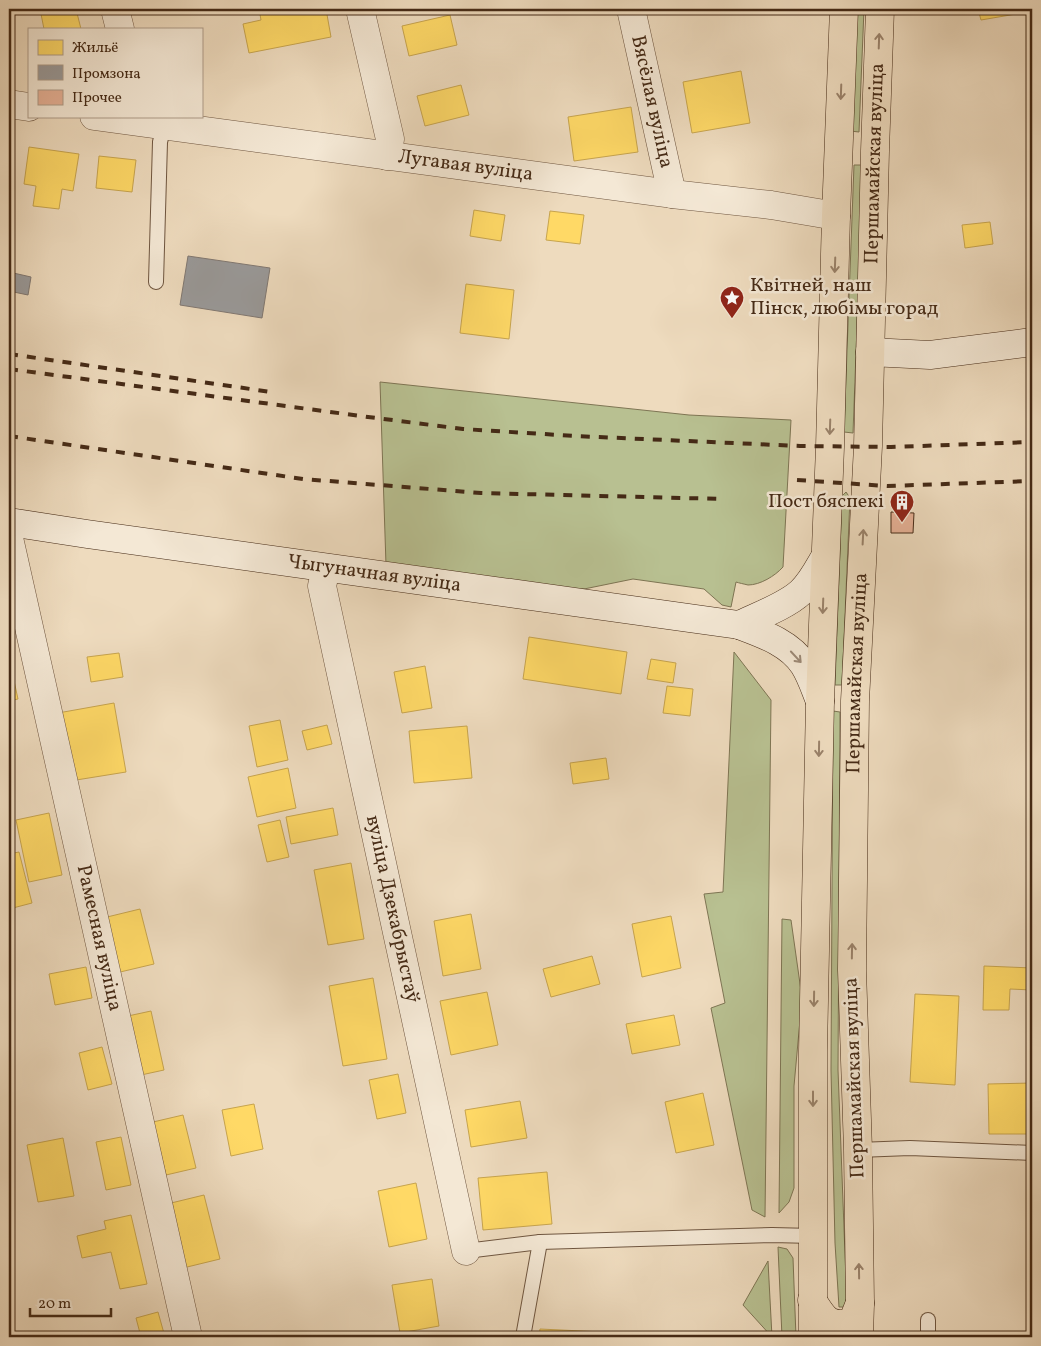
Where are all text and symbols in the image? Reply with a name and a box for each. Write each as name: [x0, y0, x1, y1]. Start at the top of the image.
legend: [28, 28, 202, 118]
street label: Вясёлая вуліца: [623, 33, 680, 171]
one-way arrow: [874, 33, 884, 49]
text: Жильё: [72, 38, 118, 59]
street label: Першамайская вуліца: [858, 63, 892, 264]
text: Промзона: [72, 64, 141, 85]
one-way arrow: [836, 84, 845, 100]
text: Прочее: [72, 88, 122, 109]
street label: Лугавая вуліца: [396, 143, 535, 189]
one-way arrow: [830, 256, 840, 273]
place label: Квітней, наш Пінск, любімы горад: [750, 272, 938, 323]
place icon: Квітней, наш Пінск, любімы горад: [719, 285, 745, 319]
one-way arrow: [826, 419, 835, 435]
place label: Пост бяспекі: [768, 488, 884, 516]
building icon: Пост бяспекі: [889, 489, 915, 523]
one-way arrow: [859, 529, 868, 545]
street label: Чыгуначная вуліца: [286, 548, 463, 600]
street label: Першамайская вуліца: [840, 572, 876, 774]
one-way arrow: [819, 598, 828, 614]
one-way arrow: [791, 650, 802, 663]
one-way arrow: [814, 741, 824, 757]
street label: вуліца Дзекабрыстаў: [358, 813, 426, 1006]
street label: Рамесная вуліца: [69, 862, 129, 1014]
one-way arrow: [847, 943, 857, 960]
street label: Першамайская вуліца: [837, 977, 872, 1179]
one-way arrow: [809, 991, 819, 1007]
one-way arrow: [808, 1091, 818, 1107]
one-way arrow: [854, 1263, 864, 1280]
scale bar: [30, 1286, 111, 1318]
text: 20 m: [38, 1294, 71, 1315]

